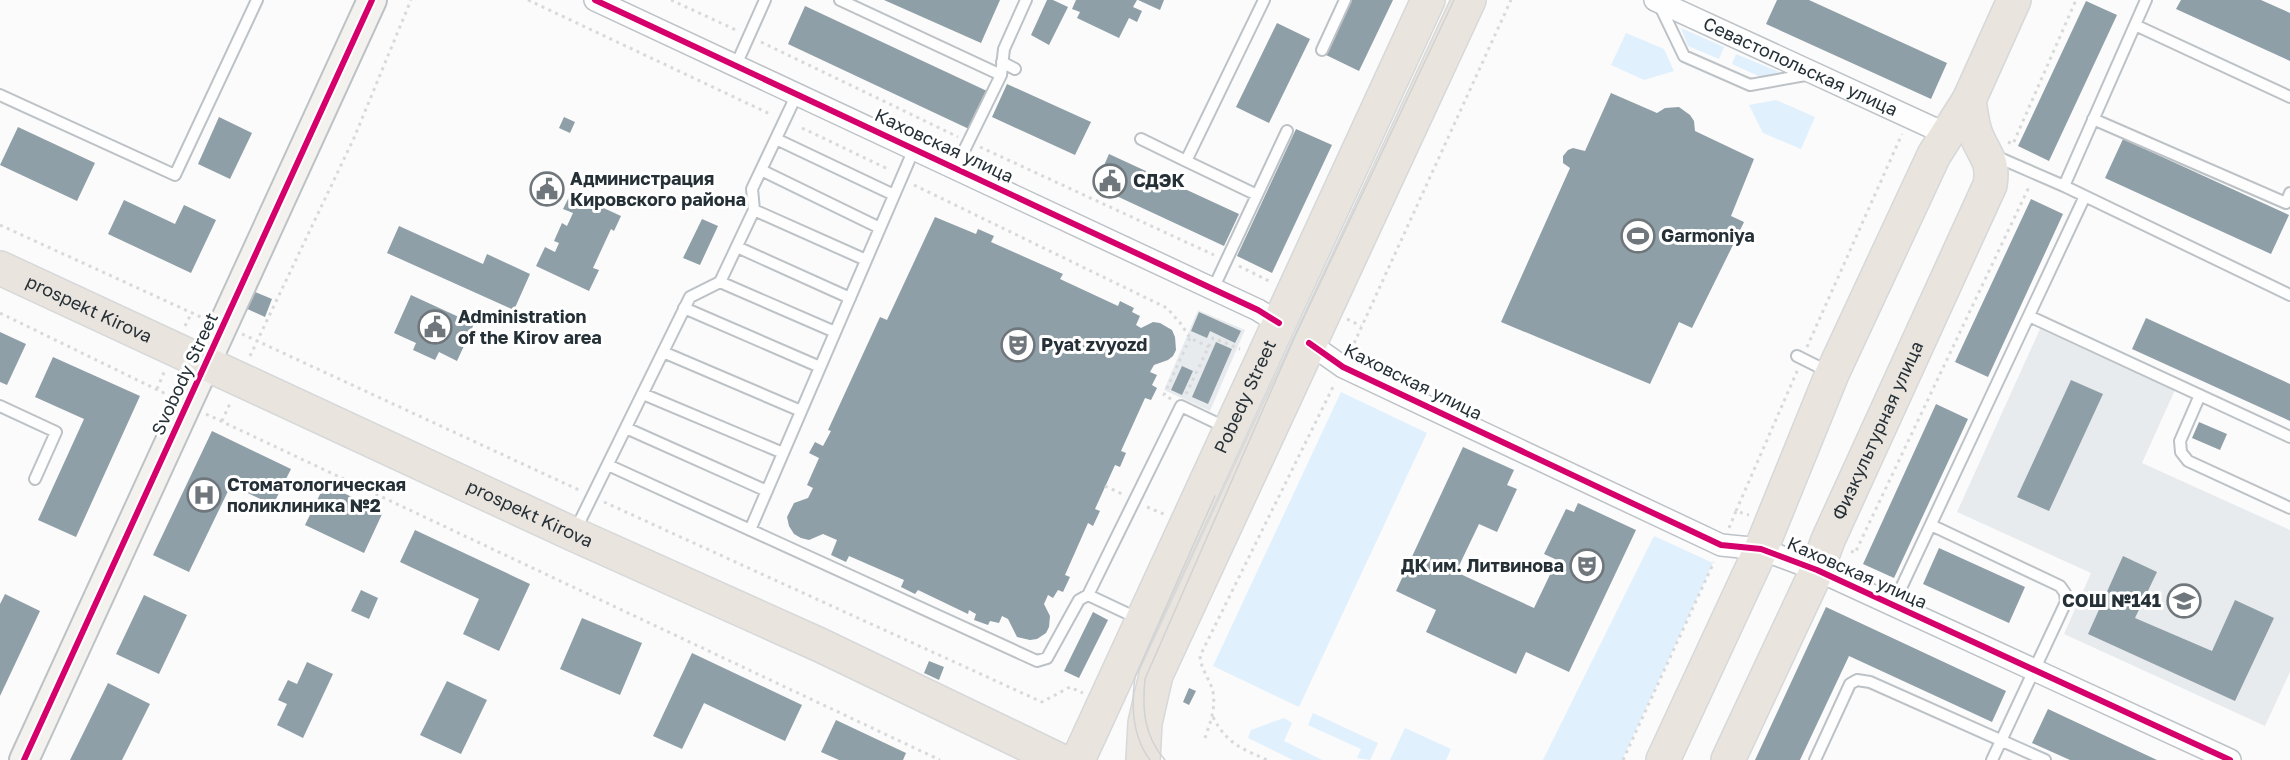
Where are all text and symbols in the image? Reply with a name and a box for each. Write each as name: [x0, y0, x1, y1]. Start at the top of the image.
street label: Севастопольская улица: [1700, 12, 1901, 120]
street label: Каховская улица: [871, 103, 1017, 187]
public building icon: СДЭК: [1092, 163, 1128, 199]
place label: Администрация Кировского района: [570, 167, 746, 210]
place label: СДЭК: [1133, 169, 1185, 191]
public building icon: Администрация Кировского района: [529, 171, 565, 207]
sports icon: Garmoniya: [1620, 218, 1656, 254]
place label: Garmoniya: [1661, 224, 1755, 246]
street label: prospekt Kirova: [23, 270, 156, 347]
place label: Administration of the Kirov area: [458, 305, 602, 348]
street label: Svobody Street: [146, 309, 222, 438]
public building icon: Administration of the Kirov area: [417, 309, 453, 345]
theatre icon: Pyat zvyozd: [1000, 327, 1036, 363]
place label: Pyat zvyozd: [1041, 333, 1147, 355]
street label: Pobedy Street: [1209, 336, 1280, 457]
street label: Физкультурная улица: [1827, 337, 1927, 523]
street label: Каховская улица: [1341, 338, 1486, 424]
place label: Стоматологическая поликлиника №2: [227, 473, 406, 516]
street label: prospekt Kirova: [464, 474, 597, 551]
hospital icon: Стоматологическая поликлиника №2: [186, 477, 222, 513]
street label: Каховская улица: [1784, 531, 1931, 613]
theatre icon: ДК им. Литвинова: [1569, 548, 1605, 584]
place label: ДК им. Литвинова: [1401, 554, 1564, 576]
school or university icon: СОШ №141: [2166, 583, 2202, 619]
place label: СОШ №141: [2062, 589, 2161, 611]

